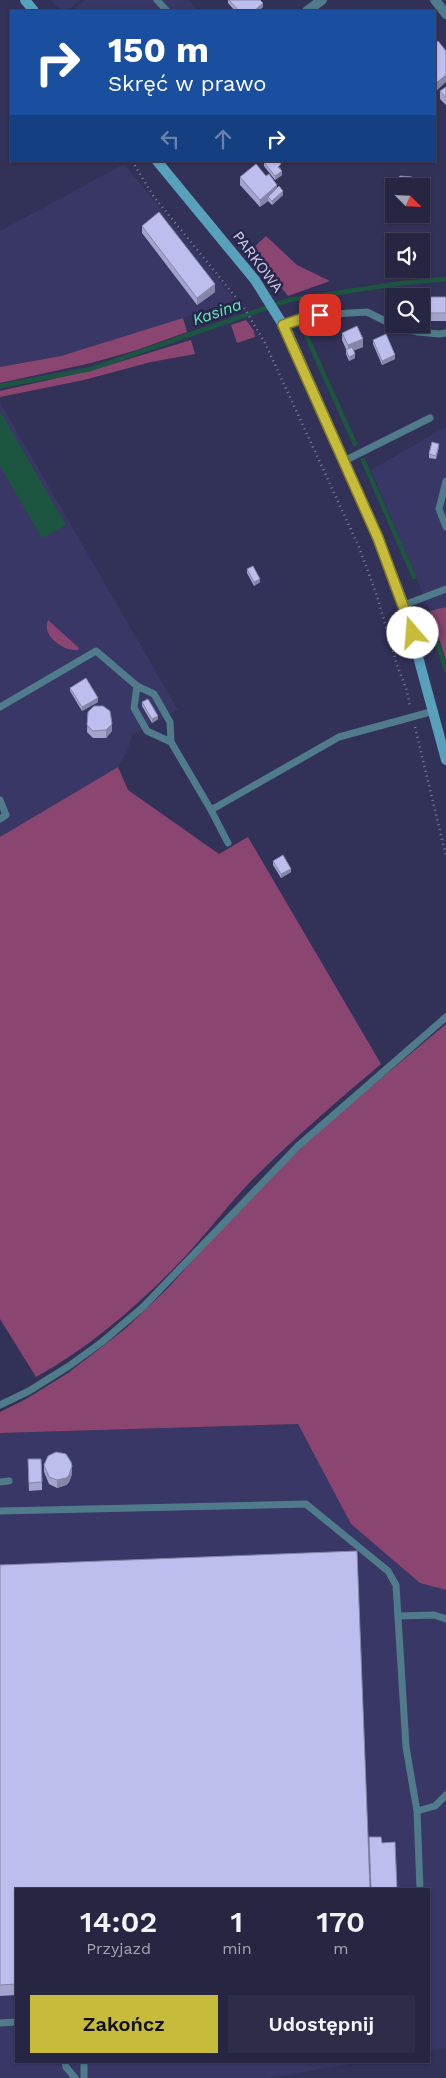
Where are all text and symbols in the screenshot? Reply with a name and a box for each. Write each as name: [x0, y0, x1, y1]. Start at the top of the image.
text: 150 m: [108, 29, 209, 71]
icon: right: [25, 30, 90, 95]
text: Skręć w prawo: [108, 71, 267, 96]
icon: left: [156, 125, 184, 153]
icon: ahead: [209, 125, 237, 153]
icon: right: [262, 125, 290, 153]
north arrow: [385, 178, 430, 222]
map controls: [385, 178, 430, 333]
street label: PARKOWA: [229, 228, 287, 296]
button: sound: [385, 233, 430, 278]
button: search: [385, 288, 430, 333]
pin: [299, 294, 341, 336]
water label: Kasina: [190, 295, 244, 329]
icon: arrive: [306, 301, 334, 329]
position arrow: [386, 606, 438, 658]
text: 14:02: [80, 1904, 157, 1939]
text: 1: [231, 1904, 243, 1939]
text: 170: [316, 1904, 365, 1939]
text: Przyjazd: [86, 1939, 151, 1958]
text: min: [222, 1939, 252, 1958]
text: m: [333, 1939, 348, 1958]
button: Zakończ: [30, 1995, 218, 2053]
button: Udostępnij: [228, 1995, 415, 2053]

